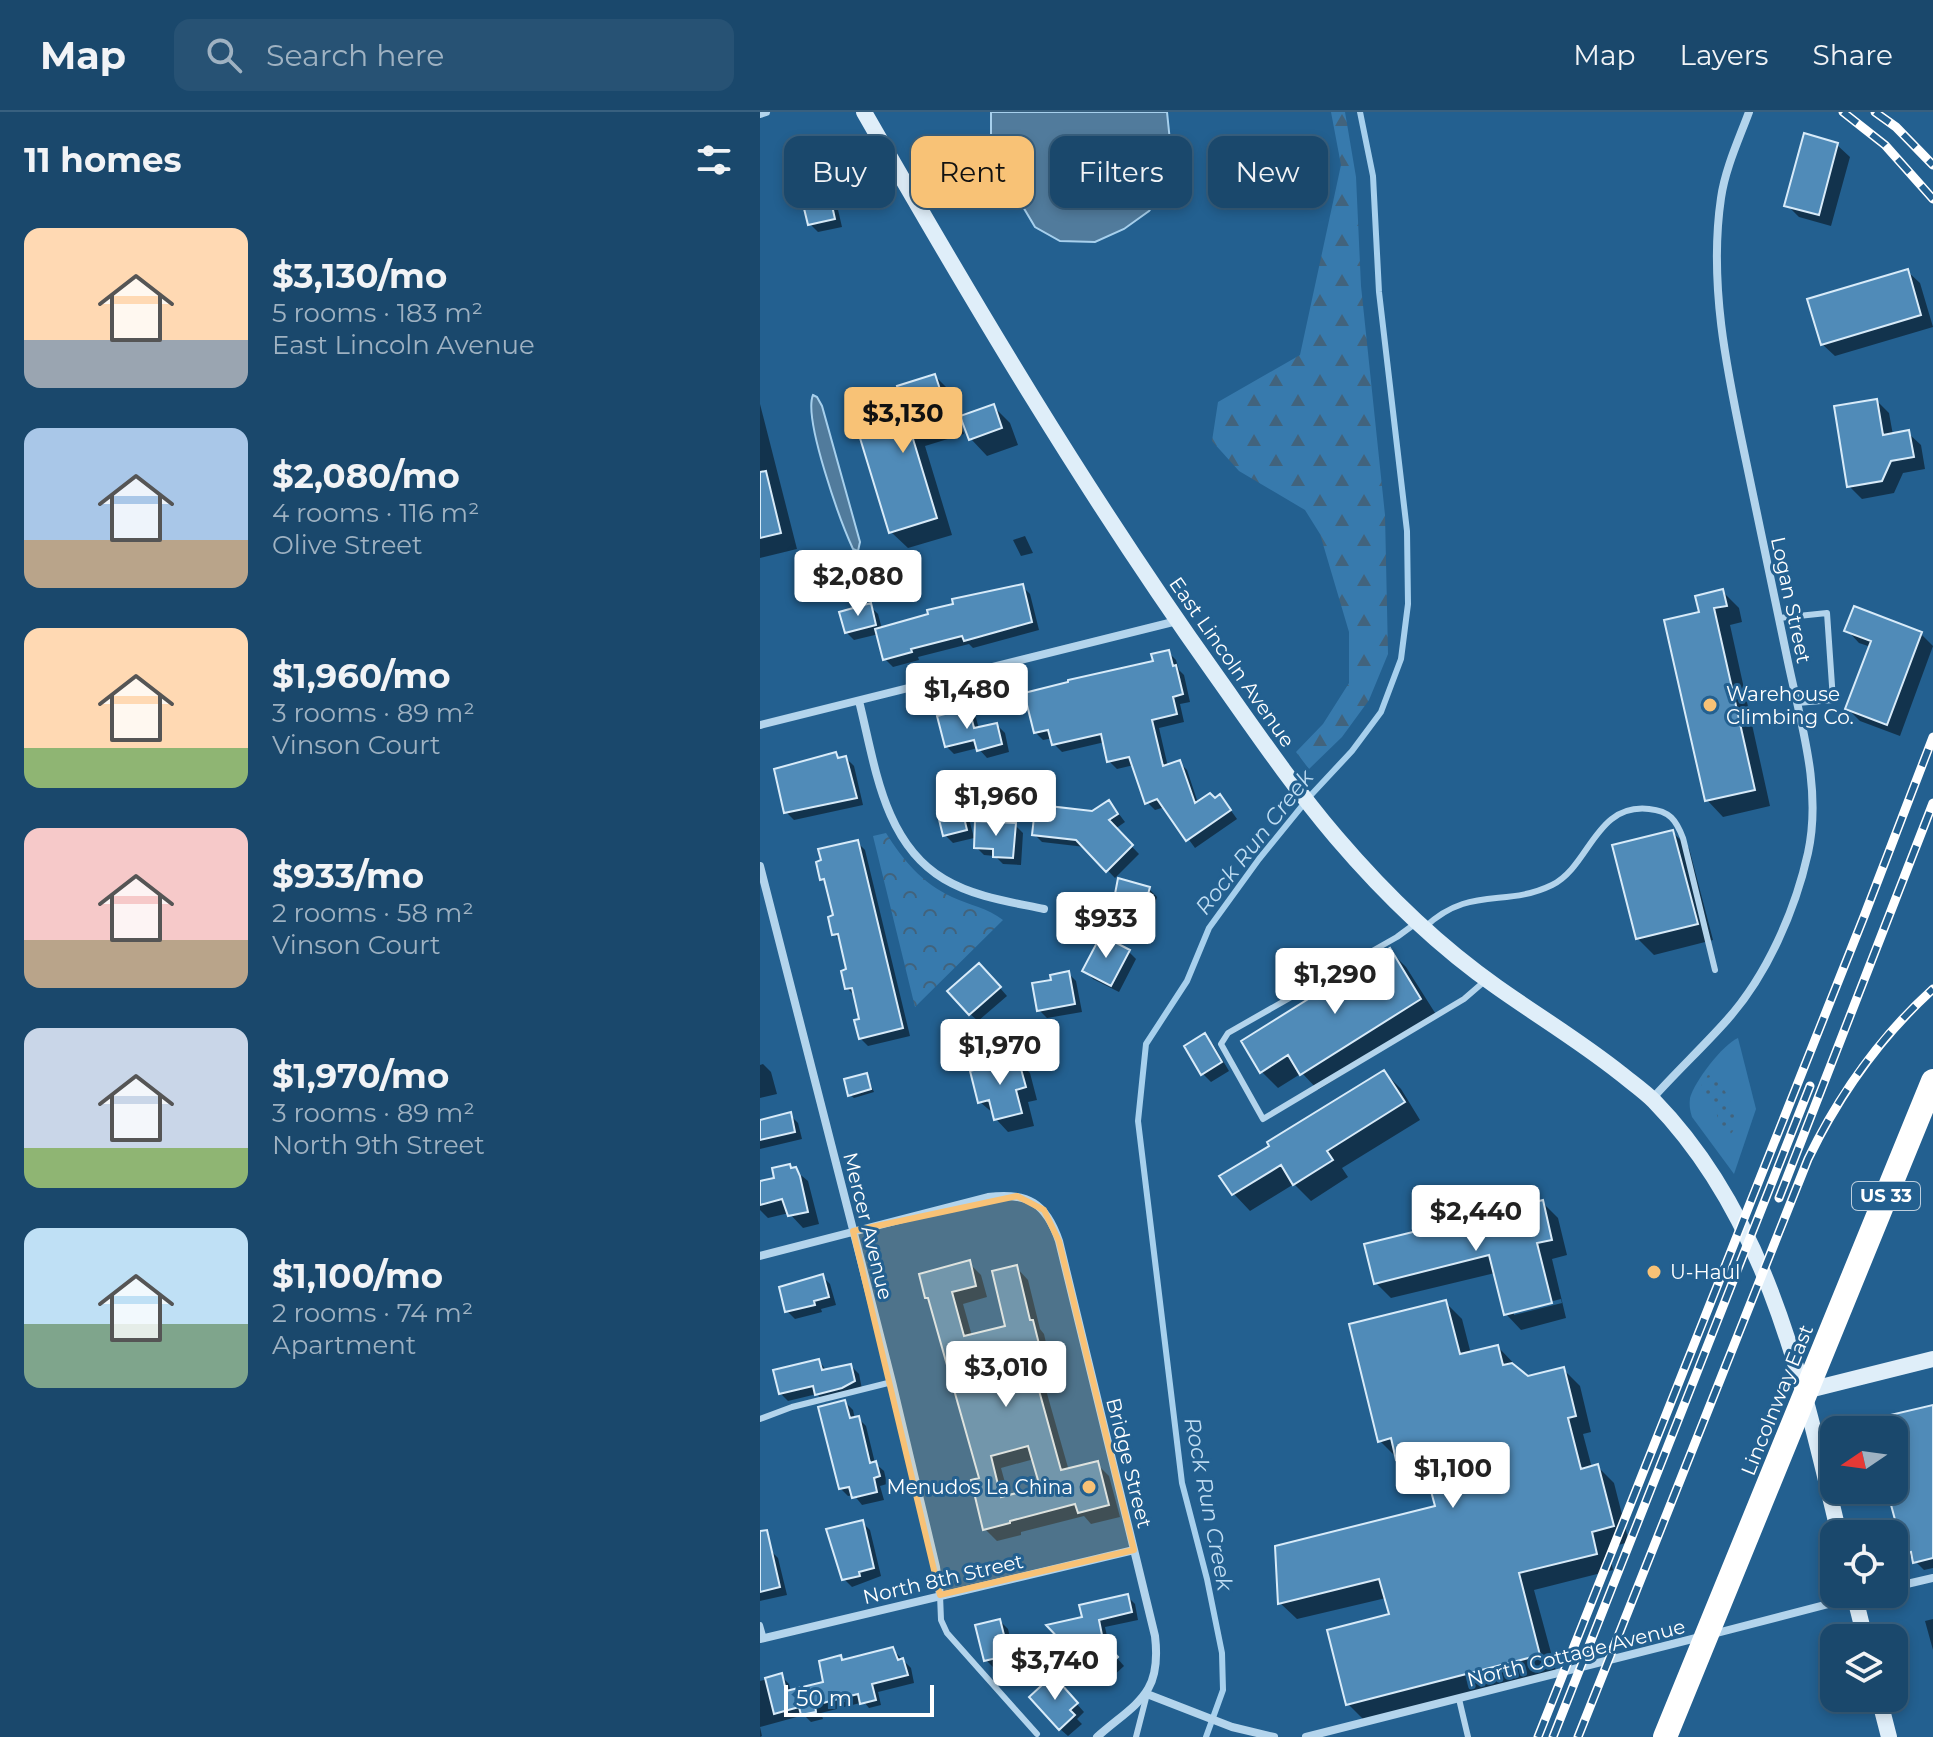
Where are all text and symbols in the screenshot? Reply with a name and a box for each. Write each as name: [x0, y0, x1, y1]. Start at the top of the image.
search box: [174, 19, 734, 91]
text: Map: [40, 32, 126, 79]
icon: search: [202, 33, 246, 77]
text: Search here: [266, 37, 444, 74]
text: Map: [1573, 38, 1636, 72]
text: Layers: [1680, 38, 1769, 72]
text: Share: [1813, 38, 1893, 72]
chip: Buy: [784, 136, 895, 208]
chip: Rent: [911, 136, 1034, 208]
chip: Filters: [1050, 136, 1192, 208]
chip: New: [1208, 136, 1328, 208]
icon: filters: [692, 138, 736, 182]
text: 11 homes: [24, 139, 182, 181]
text: $3,130/mo: [272, 255, 447, 297]
icon: home: [88, 260, 184, 356]
text: 5 rooms · 183 m²: [272, 297, 483, 329]
text: East Lincoln Avenue: [272, 329, 535, 361]
pin: $3,130: [838, 387, 968, 455]
text: $3,130: [862, 397, 944, 429]
text: $2,080/mo: [272, 455, 460, 497]
icon: home: [88, 460, 184, 556]
text: 4 rooms · 116 m²: [272, 497, 479, 529]
text: Olive Street: [272, 529, 423, 561]
street label: Logan Street: [1766, 534, 1816, 666]
pin: $2,080: [793, 550, 923, 618]
text: $2,080: [812, 560, 904, 592]
street label: East Lincoln Avenue: [1164, 572, 1300, 752]
text: $1,960/mo: [272, 655, 451, 697]
icon: home: [88, 660, 184, 756]
pin: $1,480: [902, 663, 1032, 731]
text: $1,480: [924, 673, 1010, 705]
place label: Warehouse Climbing Co.: [1726, 682, 1854, 729]
marker: Warehouse Climbing Co.: [1701, 696, 1719, 714]
text: 3 rooms · 89 m²: [272, 697, 475, 729]
text: Vinson Court: [272, 729, 441, 761]
water label: Rock Run Creek: [1190, 764, 1320, 920]
pin: $1,960: [931, 770, 1061, 838]
text: $1,960: [954, 780, 1038, 812]
text: $933/mo: [272, 855, 424, 897]
icon: home: [88, 860, 184, 956]
pin: $933: [1059, 892, 1153, 960]
text: 2 rooms · 58 m²: [272, 897, 474, 929]
text: $933: [1074, 902, 1138, 934]
text: Vinson Court: [272, 929, 441, 961]
pin: $1,290: [1270, 948, 1400, 1016]
text: $1,290: [1293, 958, 1377, 990]
pin: $1,970: [935, 1019, 1065, 1087]
text: $1,970: [958, 1029, 1042, 1061]
text: $1,970/mo: [272, 1055, 449, 1097]
icon: home: [88, 1060, 184, 1156]
text: 3 rooms · 89 m²: [272, 1097, 475, 1129]
text: North 9th Street: [272, 1129, 485, 1161]
street label: Mercer Avenue: [838, 1150, 898, 1302]
road number: US 33: [1852, 1182, 1920, 1210]
pin: $2,440: [1411, 1185, 1541, 1253]
text: $2,440: [1430, 1195, 1522, 1227]
text: $1,100/mo: [272, 1255, 443, 1297]
icon: home: [88, 1260, 184, 1356]
place label: U-Haul: [1670, 1260, 1740, 1284]
marker: U-Haul: [1645, 1263, 1663, 1281]
text: 2 rooms · 74 m²: [272, 1297, 473, 1329]
street label: Lincolnway East: [1736, 1321, 1818, 1479]
text: Apartment: [272, 1329, 416, 1361]
pin: $3,010: [941, 1341, 1071, 1409]
text: $3,010: [964, 1351, 1048, 1383]
street label: Bridge Street: [1101, 1395, 1157, 1531]
water label: Rock Run Creek: [1178, 1415, 1239, 1594]
north arrow: [1820, 1416, 1908, 1504]
map controls: [1820, 1416, 1908, 1712]
pin: $1,100: [1388, 1442, 1518, 1510]
text: $1,100: [1414, 1452, 1492, 1484]
place label: Menudos La China: [887, 1475, 1073, 1499]
marker: Menudos La China: [1080, 1478, 1098, 1496]
button: locate: [1820, 1520, 1908, 1608]
street label: North 8th Street: [860, 1549, 1026, 1609]
street label: North Cottage Avenue: [1464, 1614, 1688, 1692]
button: layers: [1820, 1624, 1908, 1712]
pin: $3,740: [990, 1634, 1120, 1702]
text: $3,740: [1011, 1644, 1099, 1676]
scale bar: [784, 1681, 934, 1717]
text: 50 m: [796, 1685, 852, 1712]

